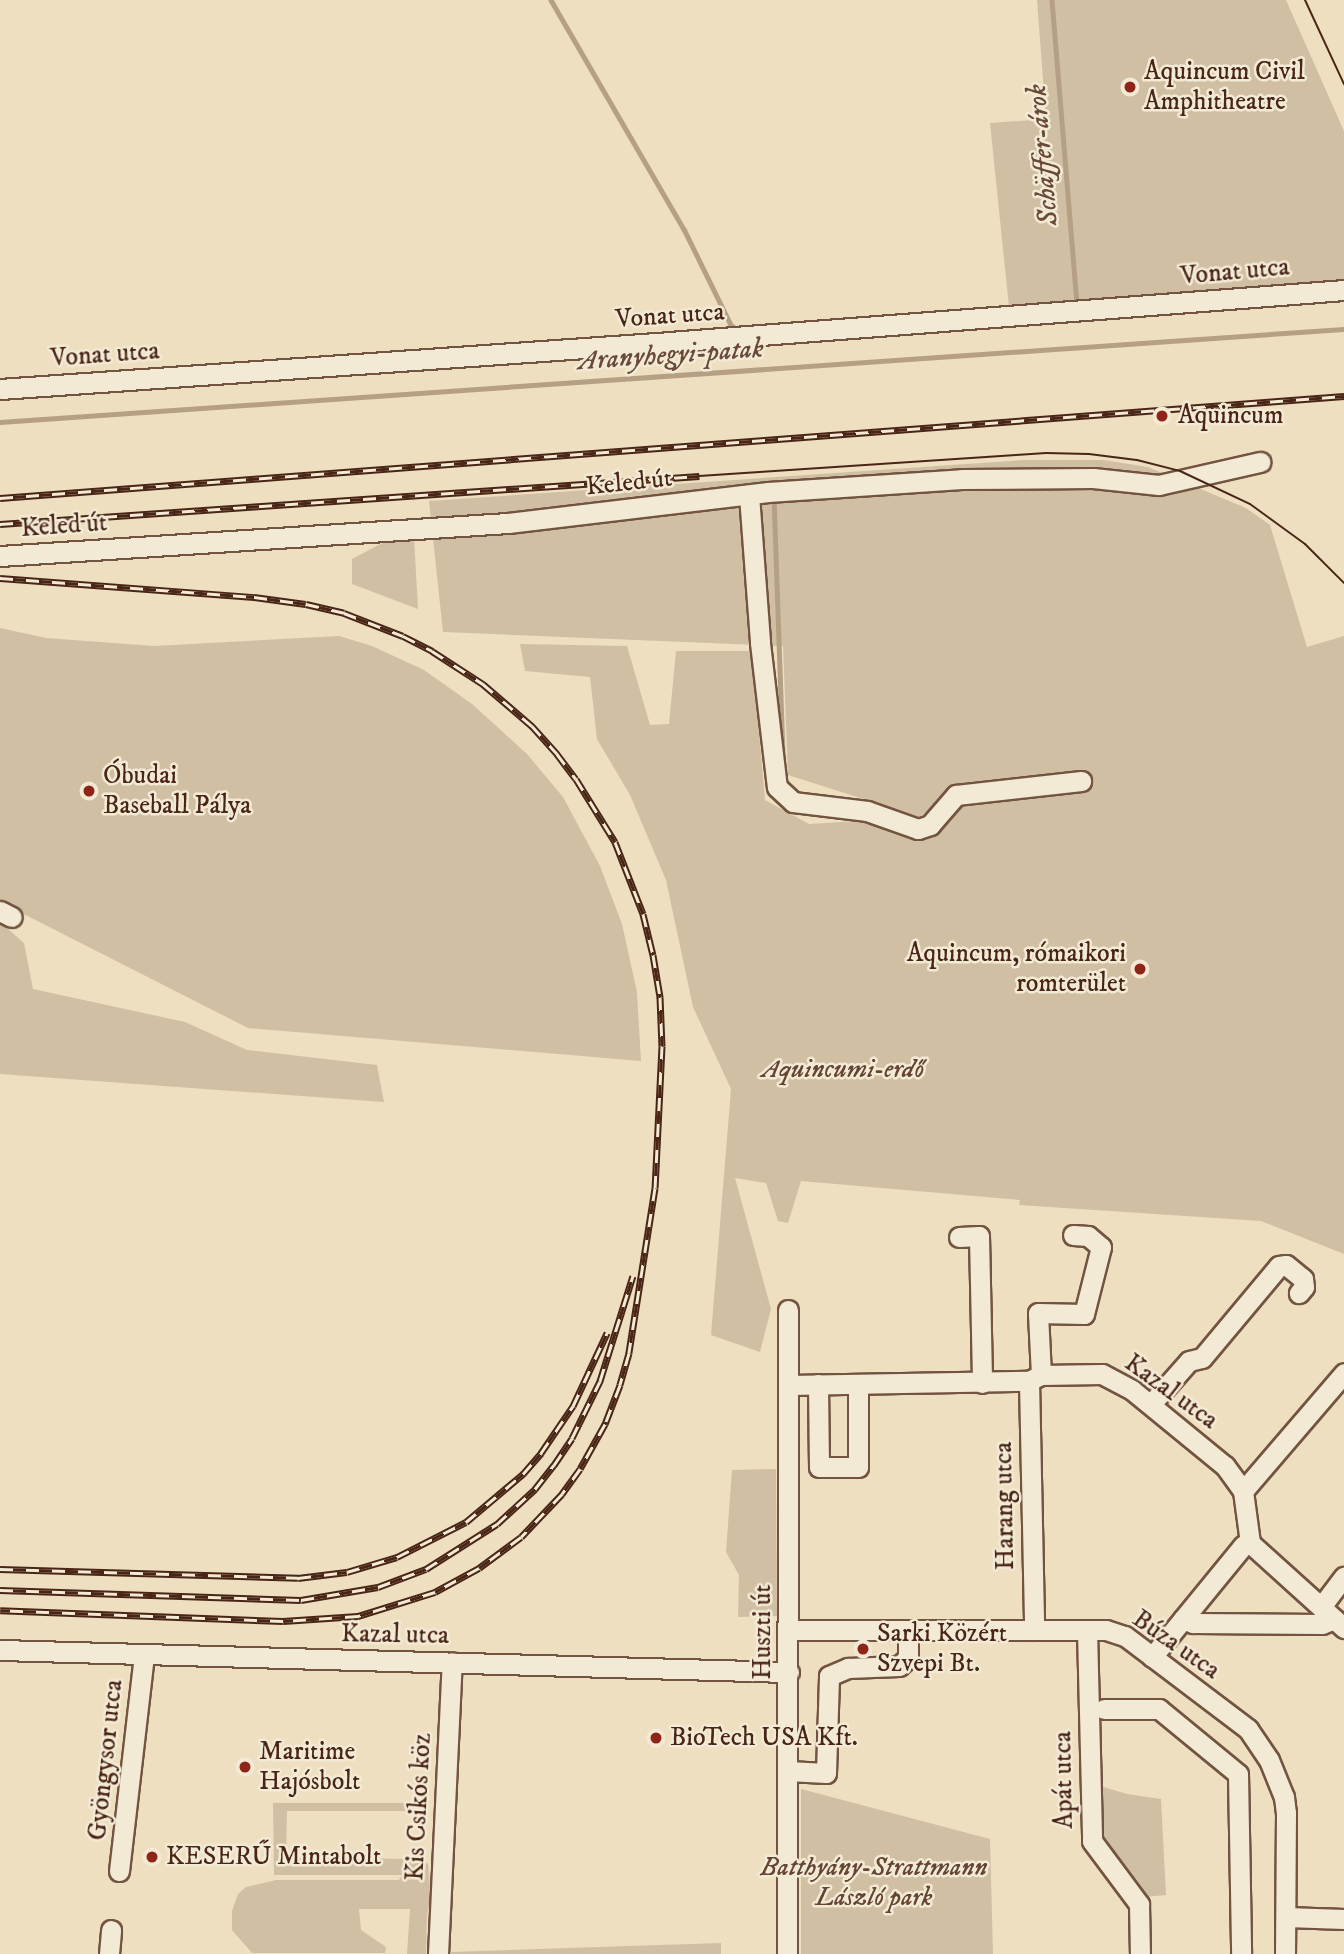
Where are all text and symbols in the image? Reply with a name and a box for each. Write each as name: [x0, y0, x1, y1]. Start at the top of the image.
place label: Aquincum Civil Amphitheatre: [1144, 56, 1305, 118]
marker: Aquincum Civil Amphitheatre: [1122, 79, 1138, 95]
water label: Schäffer-árok: [1020, 83, 1066, 227]
street label: Vonat utca: [1179, 252, 1291, 292]
street label: Vonat utca: [614, 297, 726, 335]
water label: Aranyhegyi-patak: [577, 332, 765, 378]
street label: Vonat utca: [49, 336, 161, 374]
place label: Aquincum: [1178, 400, 1283, 432]
marker: Aquincum: [1152, 406, 1172, 426]
street label: Keled út: [584, 463, 674, 503]
street label: Keled út: [20, 507, 108, 545]
place label: Óbudai Baseball Pálya: [103, 760, 251, 822]
marker: Óbudai Baseball Pálya: [81, 783, 97, 799]
place label: Aquincum, rómaikori romterület: [907, 938, 1126, 1000]
marker: Aquincum, rómaikori romterület: [1132, 961, 1148, 977]
park label: Aquincumi-erdő: [762, 1054, 924, 1086]
street label: Kazal utca: [1118, 1348, 1224, 1436]
street label: Harang utca: [988, 1441, 1022, 1571]
street label: Huszti út: [747, 1584, 779, 1680]
street label: Búza utca: [1126, 1604, 1226, 1686]
street label: Kazal utca: [341, 1618, 449, 1652]
place label: Sarki Közért Szvepi Bt.: [877, 1618, 1007, 1680]
marker: Sarki Közért Szvepi Bt.: [855, 1641, 871, 1657]
street label: Gyöngysor utca: [82, 1678, 130, 1842]
place label: BioTech USA Kft.: [670, 1722, 858, 1754]
marker: BioTech USA Kft.: [648, 1730, 664, 1746]
street label: Apát utca: [1048, 1731, 1080, 1829]
street label: Kis Csikós köz: [400, 1732, 438, 1882]
place label: Maritime Hajósbolt: [259, 1736, 360, 1798]
marker: Maritime Hajósbolt: [237, 1759, 253, 1775]
place label: KESERŰ Mintabolt: [166, 1841, 381, 1873]
marker: KESERŰ Mintabolt: [144, 1849, 160, 1865]
park label: Batthyány-Strattmann László park: [760, 1852, 988, 1913]

